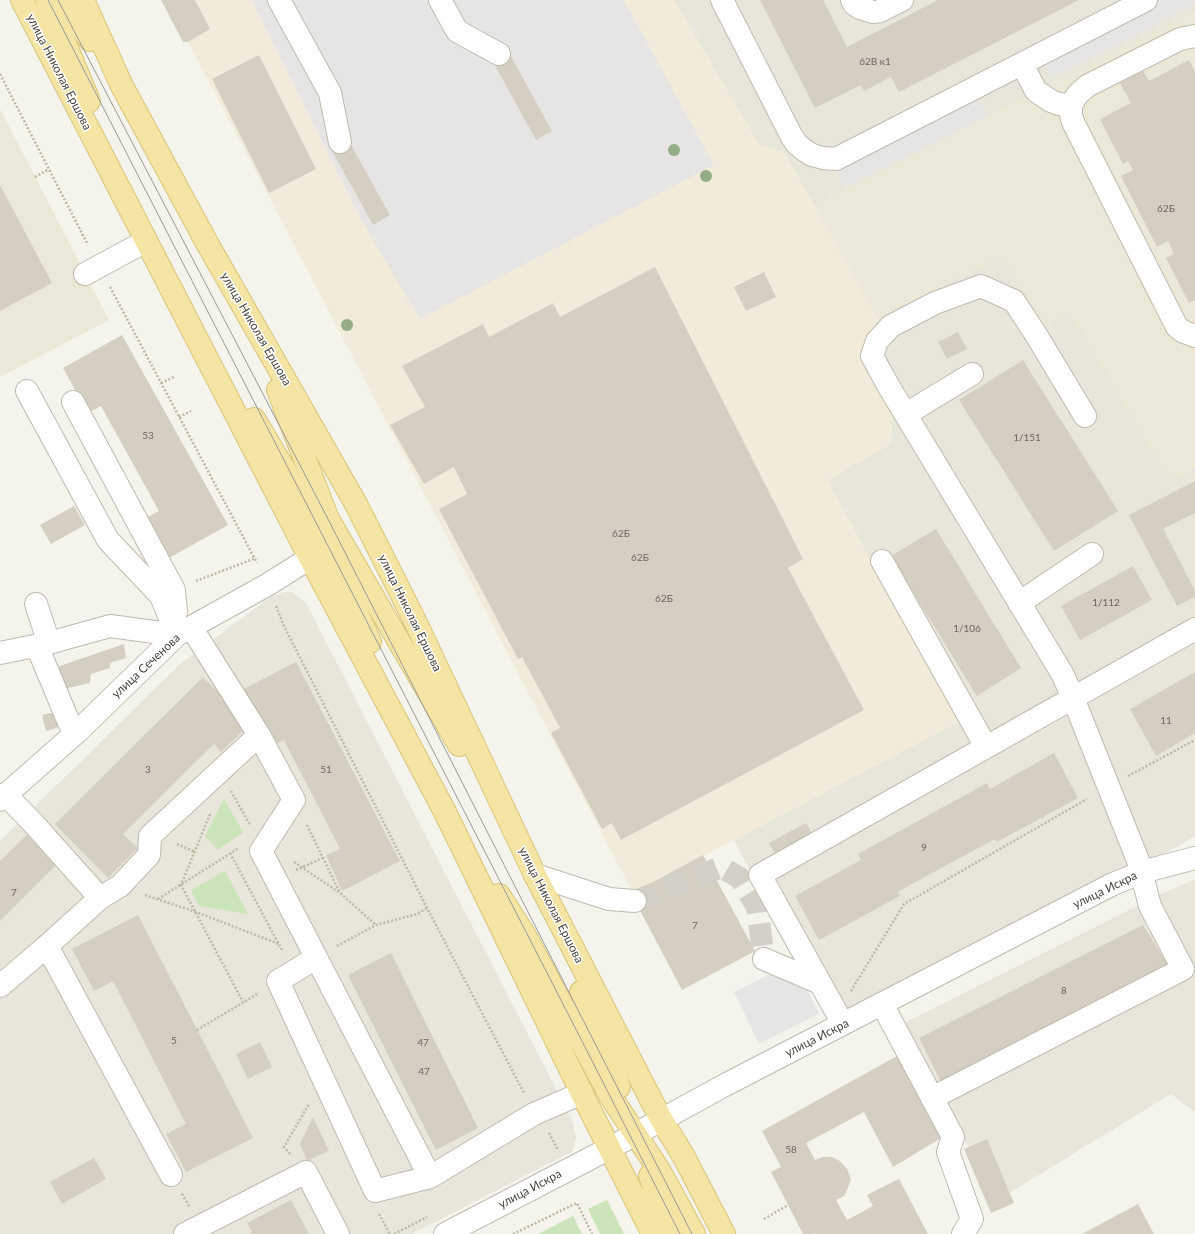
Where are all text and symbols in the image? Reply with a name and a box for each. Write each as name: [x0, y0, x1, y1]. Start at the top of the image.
street label: улица Николая Ершова: [23, 11, 95, 133]
house number: 62В к1: [859, 56, 891, 68]
house number: 62Б: [1157, 203, 1175, 215]
street label: улица Николая Ершова: [218, 270, 294, 388]
house number: 53: [142, 430, 154, 442]
house number: 1/151: [1013, 432, 1041, 444]
house number: 62Б: [612, 528, 630, 540]
street label: улица Николая Ершова: [375, 552, 445, 674]
house number: 62Б: [631, 552, 649, 564]
house number: 62Б: [655, 593, 673, 605]
house number: 1/112: [1092, 597, 1120, 609]
house number: 1/106: [953, 623, 981, 635]
street label: улица Сеченова: [109, 631, 183, 701]
house number: 11: [1160, 715, 1172, 727]
house number: 3: [145, 764, 151, 776]
house number: 51: [320, 764, 332, 776]
house number: 9: [921, 842, 927, 854]
street label: улица Николая Ершова: [515, 844, 587, 966]
street label: улица Искра: [1071, 868, 1139, 912]
house number: 7: [11, 887, 17, 899]
house number: 7: [692, 920, 698, 932]
house number: 8: [1061, 985, 1067, 997]
street label: улица Искра: [783, 1016, 851, 1060]
house number: 5: [171, 1035, 177, 1047]
house number: 47: [417, 1037, 429, 1049]
house number: 47: [418, 1066, 430, 1078]
house number: 58: [785, 1144, 797, 1156]
street label: улица Искра: [496, 1166, 564, 1212]

